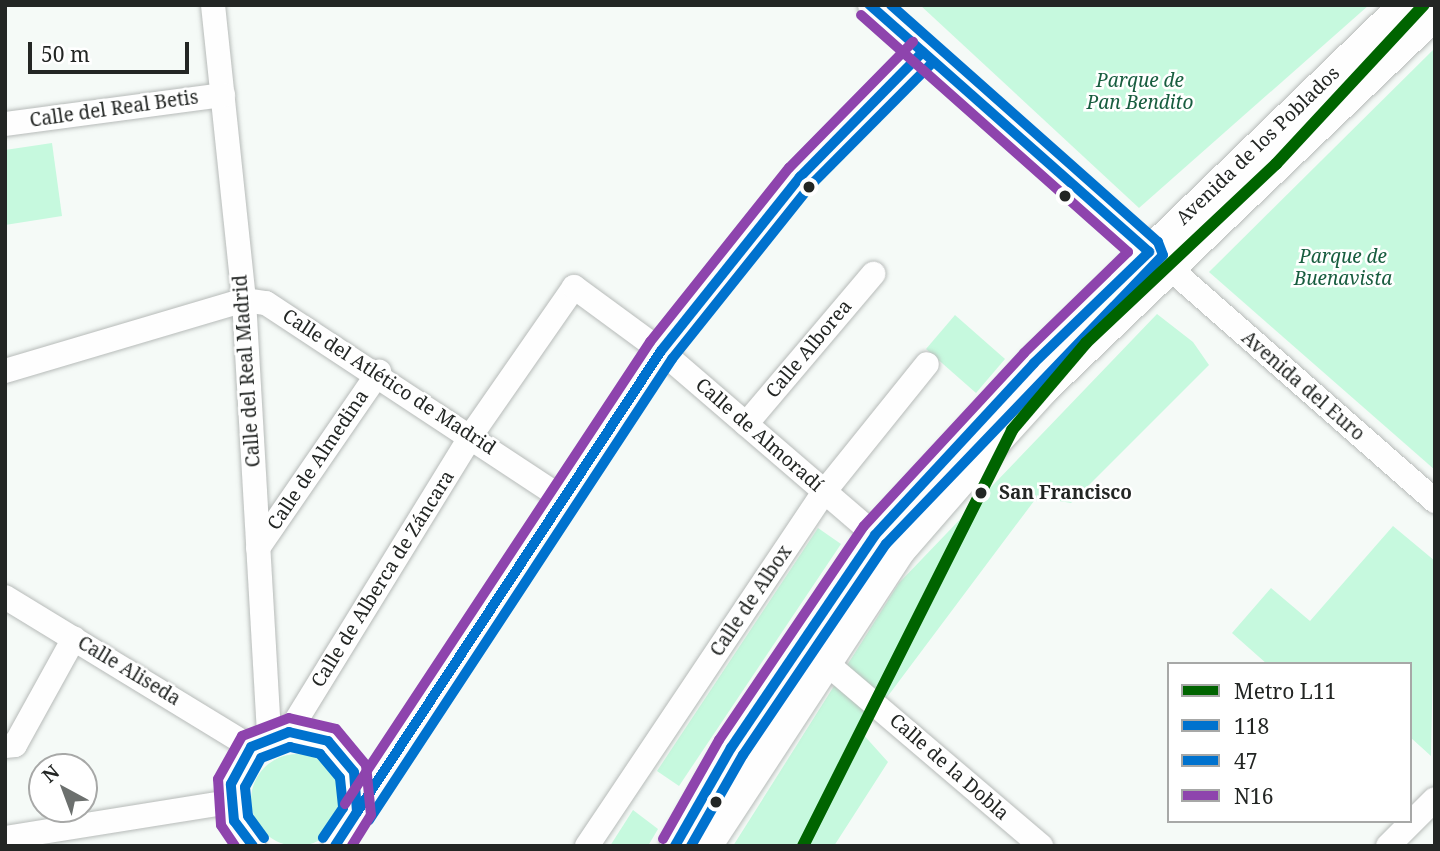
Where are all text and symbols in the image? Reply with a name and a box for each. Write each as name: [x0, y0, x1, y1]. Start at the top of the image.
scale bar: [32, 28, 192, 72]
text: 50 m: [41, 40, 90, 68]
street label: Avenida de los Poblados: [1172, 62, 1344, 230]
park label: Parque de Pan Bendito: [1087, 70, 1193, 114]
street label: Calle del Real Betis: [28, 86, 200, 132]
unlabelled marker: [802, 180, 816, 194]
unlabelled marker: [1058, 189, 1072, 203]
park label: Parque de Buenavista: [1294, 246, 1392, 290]
street label: Calle del Real Madrid: [229, 274, 265, 468]
street label: Calle Alborea: [761, 295, 857, 403]
street label: Calle del Atlético de Madrid: [278, 304, 500, 460]
street label: Avenida del Euro: [1237, 326, 1369, 446]
street label: Calle de Almoradí: [691, 374, 827, 496]
street label: Calle de Almedina: [263, 386, 373, 534]
street label: Calle de Alberca de Záncara: [307, 466, 459, 692]
marker: San Francisco: [969, 481, 993, 505]
place label: San Francisco: [999, 482, 1132, 504]
street label: Calle de Albox: [706, 541, 796, 661]
street label: Calle Aliseda: [74, 631, 184, 711]
legend: [1167, 662, 1412, 823]
text: Metro L11: [1234, 677, 1336, 705]
street label: Calle de la Dobla: [885, 709, 1013, 825]
text: 118: [1234, 712, 1269, 740]
text: 47: [1234, 747, 1257, 775]
north arrow: [28, 753, 98, 823]
text: N: [36, 759, 65, 788]
text: N16: [1234, 782, 1274, 810]
unlabelled marker: [709, 795, 723, 809]

